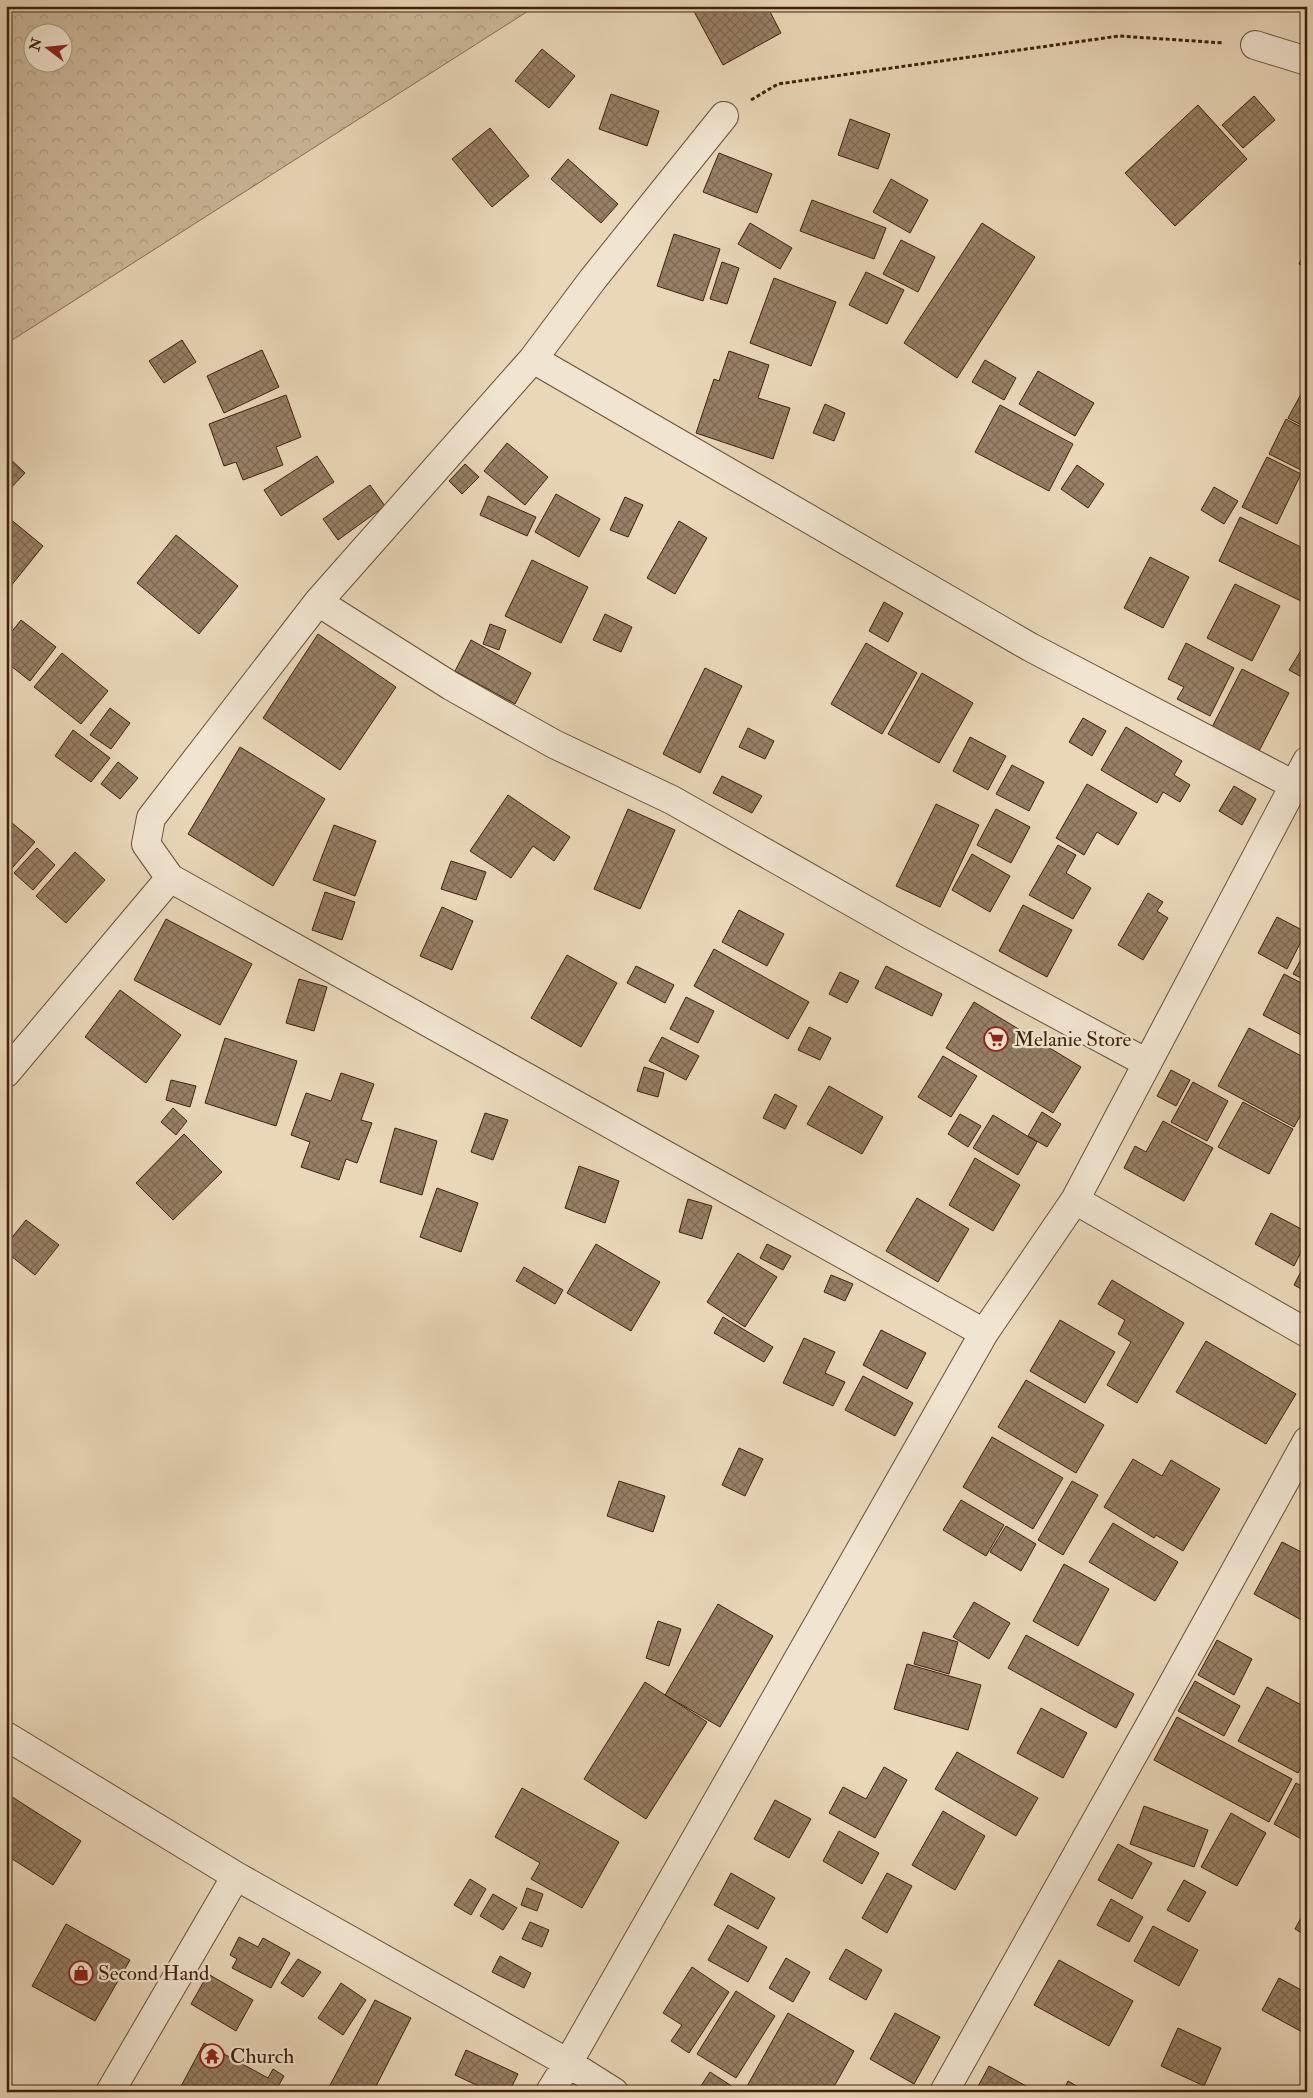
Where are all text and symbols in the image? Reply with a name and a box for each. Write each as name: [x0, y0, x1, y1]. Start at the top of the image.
north arrow: [22, 22, 72, 72]
text: N: [26, 36, 46, 54]
supermarket icon: Melanie Store: [983, 1026, 1009, 1052]
place label: Melanie Store: [1014, 1026, 1132, 1053]
shop icon: Second Hand: [68, 1960, 94, 1986]
place label: Second Hand: [98, 1960, 210, 1987]
temple icon: Church: [199, 2043, 225, 2069]
place label: Church: [230, 2043, 294, 2070]

